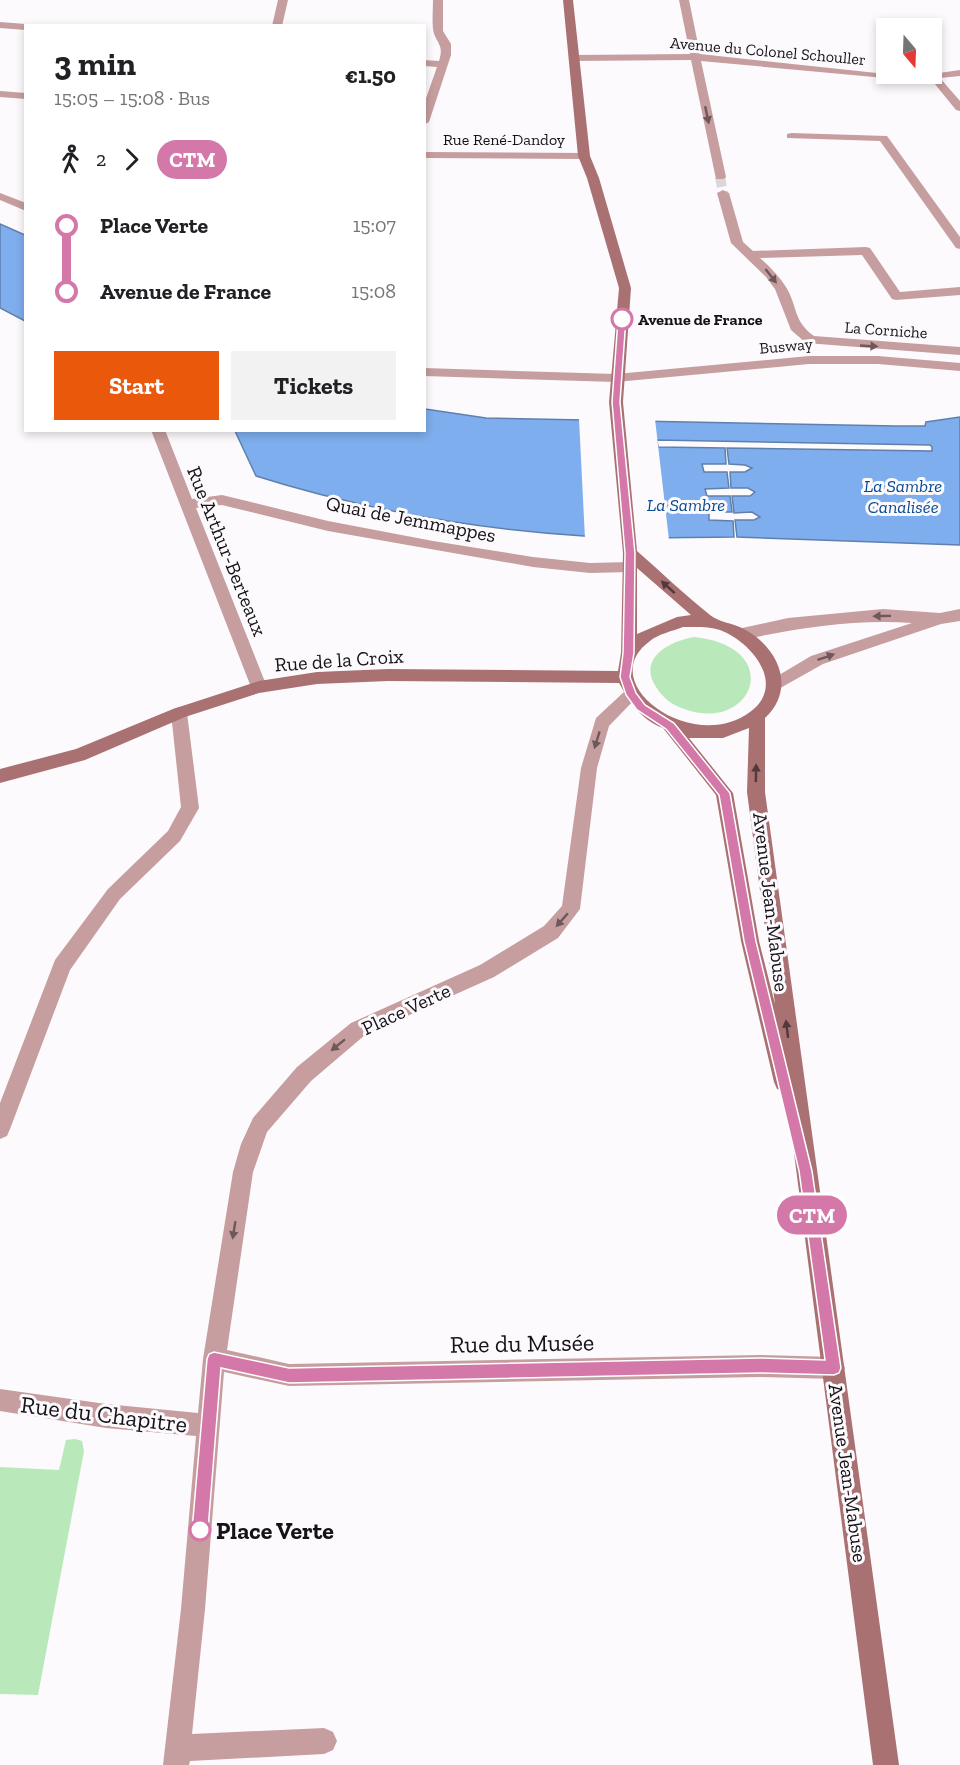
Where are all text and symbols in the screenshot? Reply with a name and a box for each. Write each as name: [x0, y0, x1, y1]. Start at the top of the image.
north arrow: [876, 18, 942, 84]
map controls: [876, 18, 942, 84]
street label: Avenue du Colonel Schouller: [669, 33, 867, 69]
text: 3 min: [54, 44, 136, 83]
text: €1.50: [345, 62, 396, 89]
text: 15:05 – 15:08 · Bus: [54, 86, 210, 110]
one-way arrow: [703, 105, 712, 124]
street label: Rue René-Dandoy: [443, 130, 566, 149]
icon: walk: [54, 143, 87, 176]
icon: forward: [115, 143, 148, 176]
text: 2: [96, 147, 106, 171]
text: CTM: [169, 147, 215, 172]
text: Place Verte: [100, 212, 208, 239]
text: 15:07: [353, 213, 396, 237]
one-way arrow: [765, 269, 777, 284]
text: Avenue de France: [100, 278, 271, 305]
text: 15:08: [351, 279, 396, 303]
marker: Avenue de France: [611, 308, 633, 330]
place label: Avenue de France: [638, 310, 763, 329]
street label: La Corniche: [844, 318, 928, 342]
street label: Busway: [759, 334, 814, 358]
one-way arrow: [859, 341, 878, 350]
button: Start: [54, 351, 219, 420]
button: Tickets: [231, 351, 396, 420]
street label: Rue Arthur-Berteaux: [182, 463, 272, 639]
water label: La Sambre Canalisée: [864, 475, 942, 518]
street label: Quai de Jemmappes: [324, 491, 498, 547]
water label: La Sambre: [647, 494, 725, 516]
one-way arrow: [661, 580, 676, 594]
one-way arrow: [872, 611, 891, 621]
street label: Rue de la Croix: [274, 644, 404, 676]
one-way arrow: [817, 652, 835, 662]
one-way arrow: [592, 731, 601, 749]
one-way arrow: [752, 764, 761, 783]
street label: Avenue Jean-Mabuse: [748, 811, 794, 993]
one-way arrow: [556, 912, 569, 927]
street label: Place Verte: [358, 978, 454, 1040]
one-way arrow: [783, 1020, 792, 1039]
one-way arrow: [331, 1038, 346, 1051]
line badge: CTM: [778, 1196, 846, 1234]
text: CTM: [789, 1203, 835, 1228]
one-way arrow: [230, 1220, 239, 1239]
street label: Rue du Musée: [450, 1327, 594, 1359]
street label: Avenue Jean-Mabuse: [824, 1382, 872, 1564]
street label: Rue du Chapitre: [19, 1389, 189, 1439]
place label: Place Verte: [216, 1516, 334, 1545]
marker: Place Verte: [189, 1519, 211, 1541]

